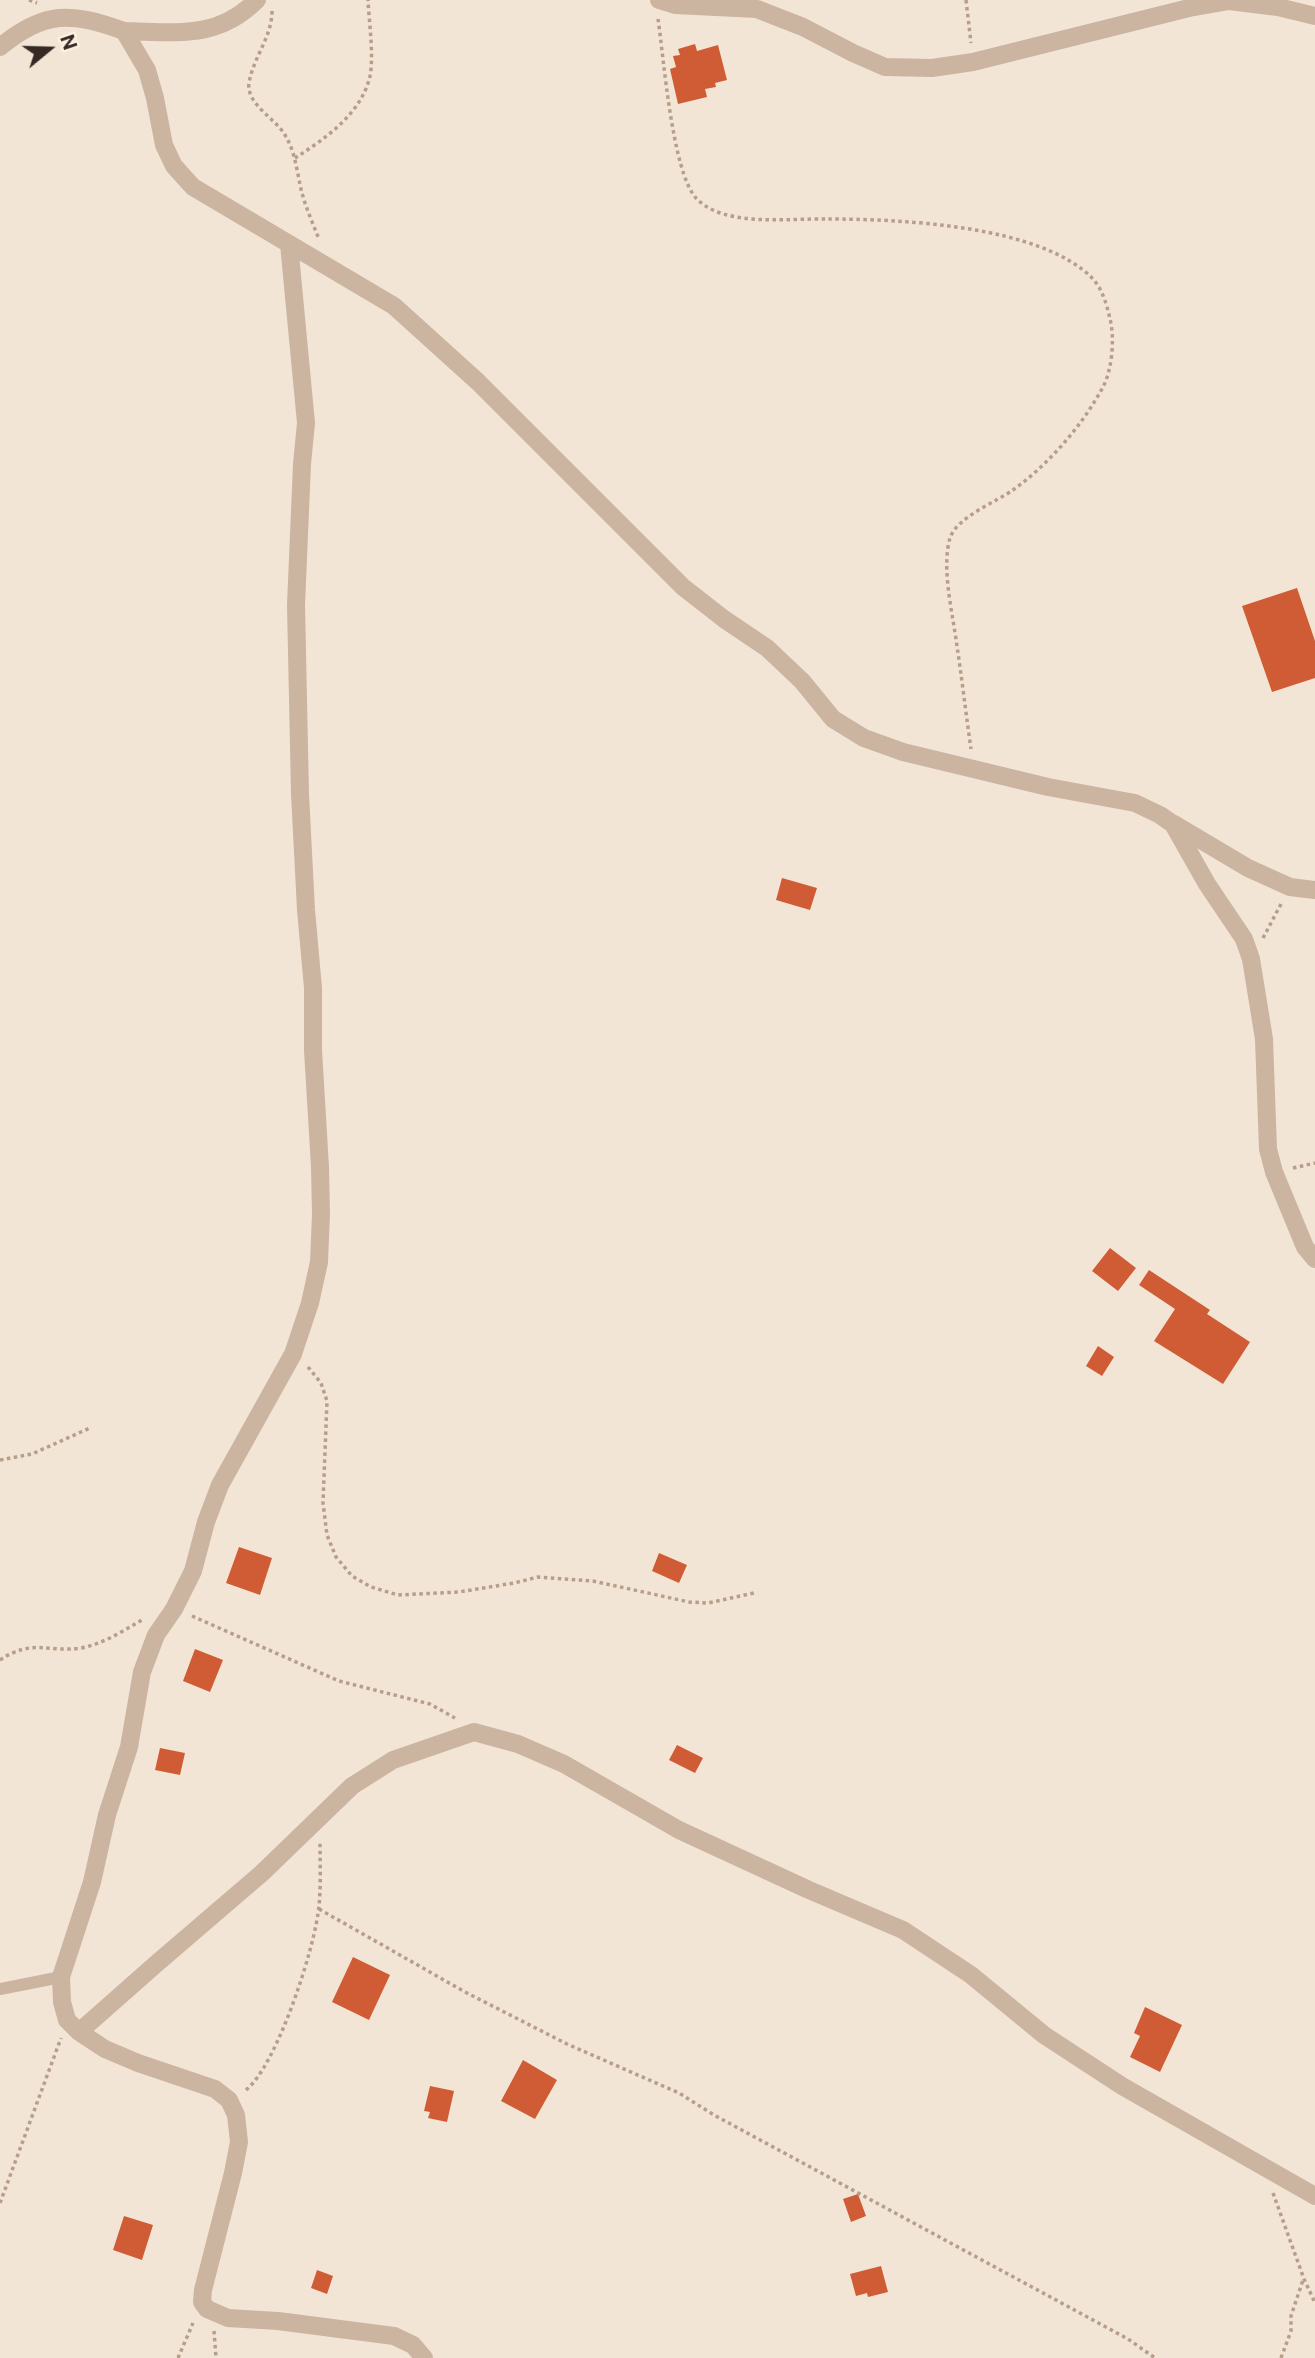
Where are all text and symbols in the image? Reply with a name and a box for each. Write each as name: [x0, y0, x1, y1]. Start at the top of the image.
north arrow: [14, 14, 84, 84]
text: N: [56, 32, 82, 53]

